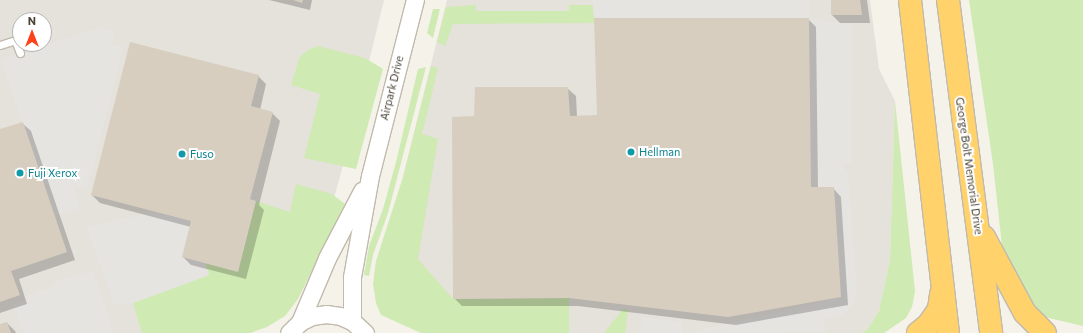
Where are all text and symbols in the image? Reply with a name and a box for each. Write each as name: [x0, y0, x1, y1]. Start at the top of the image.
north arrow: [12, 12, 52, 52]
text: N: [28, 14, 36, 27]
street label: Airpark Drive: [378, 54, 406, 122]
street label: George Bolt Memorial Drive: [953, 96, 985, 236]
place label: Hellman: [639, 145, 680, 159]
place label: Fuso: [190, 147, 214, 161]
marker: Hellman: [626, 147, 636, 157]
marker: Fuso: [177, 149, 187, 159]
place label: Fuji Xerox: [28, 166, 77, 180]
marker: Fuji Xerox: [15, 168, 25, 178]

